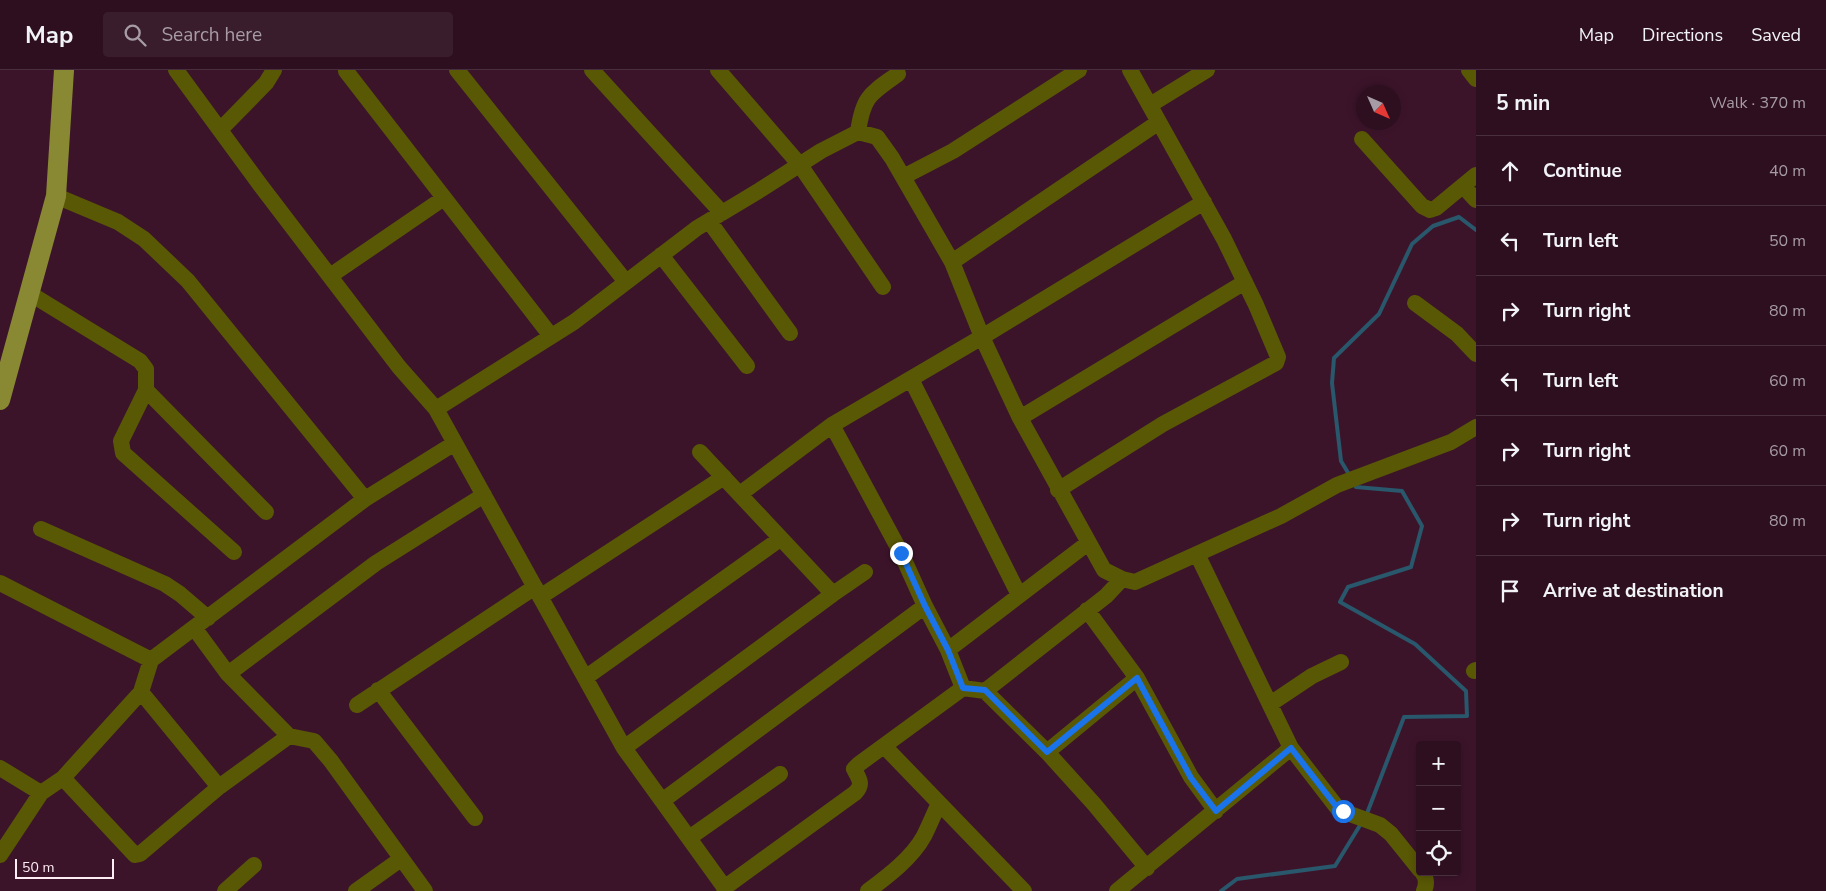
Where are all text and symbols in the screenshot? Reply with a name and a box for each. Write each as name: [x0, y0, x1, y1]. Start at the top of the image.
search box: [103, 12, 453, 57]
text: Map: [25, 19, 73, 51]
icon: search: [121, 21, 149, 49]
text: Search here: [161, 22, 262, 48]
text: Map: [1579, 23, 1614, 47]
text: Directions: [1642, 23, 1723, 47]
text: Saved: [1751, 23, 1801, 47]
north arrow: [1356, 85, 1401, 130]
text: 5 min: [1496, 89, 1550, 117]
text: Walk · 370 m: [1710, 92, 1806, 114]
icon: ahead: [1496, 157, 1524, 185]
text: Continue: [1543, 158, 1622, 184]
text: 40 m: [1769, 160, 1806, 182]
icon: left: [1496, 227, 1524, 255]
text: Turn left: [1543, 228, 1618, 254]
text: 50 m: [1769, 230, 1806, 252]
icon: right: [1496, 297, 1524, 325]
text: Turn right: [1543, 298, 1630, 324]
text: 80 m: [1769, 300, 1806, 322]
icon: left: [1496, 367, 1524, 395]
text: Turn left: [1543, 368, 1618, 394]
text: 60 m: [1769, 370, 1806, 392]
icon: right: [1496, 437, 1524, 465]
text: Turn right: [1543, 438, 1630, 464]
text: 60 m: [1769, 440, 1806, 462]
icon: right: [1496, 507, 1524, 535]
text: Turn right: [1543, 508, 1630, 534]
text: 80 m: [1769, 510, 1806, 532]
route end: [890, 542, 913, 565]
icon: arrive: [1496, 577, 1524, 605]
text: Arrive at destination: [1543, 578, 1724, 604]
map controls: [1416, 741, 1461, 876]
button: +: [1416, 741, 1461, 786]
button: −: [1416, 786, 1461, 831]
route start: [1332, 800, 1355, 823]
button: locate: [1416, 831, 1461, 876]
scale bar: [15, 856, 114, 879]
text: 50 m: [22, 858, 54, 877]

